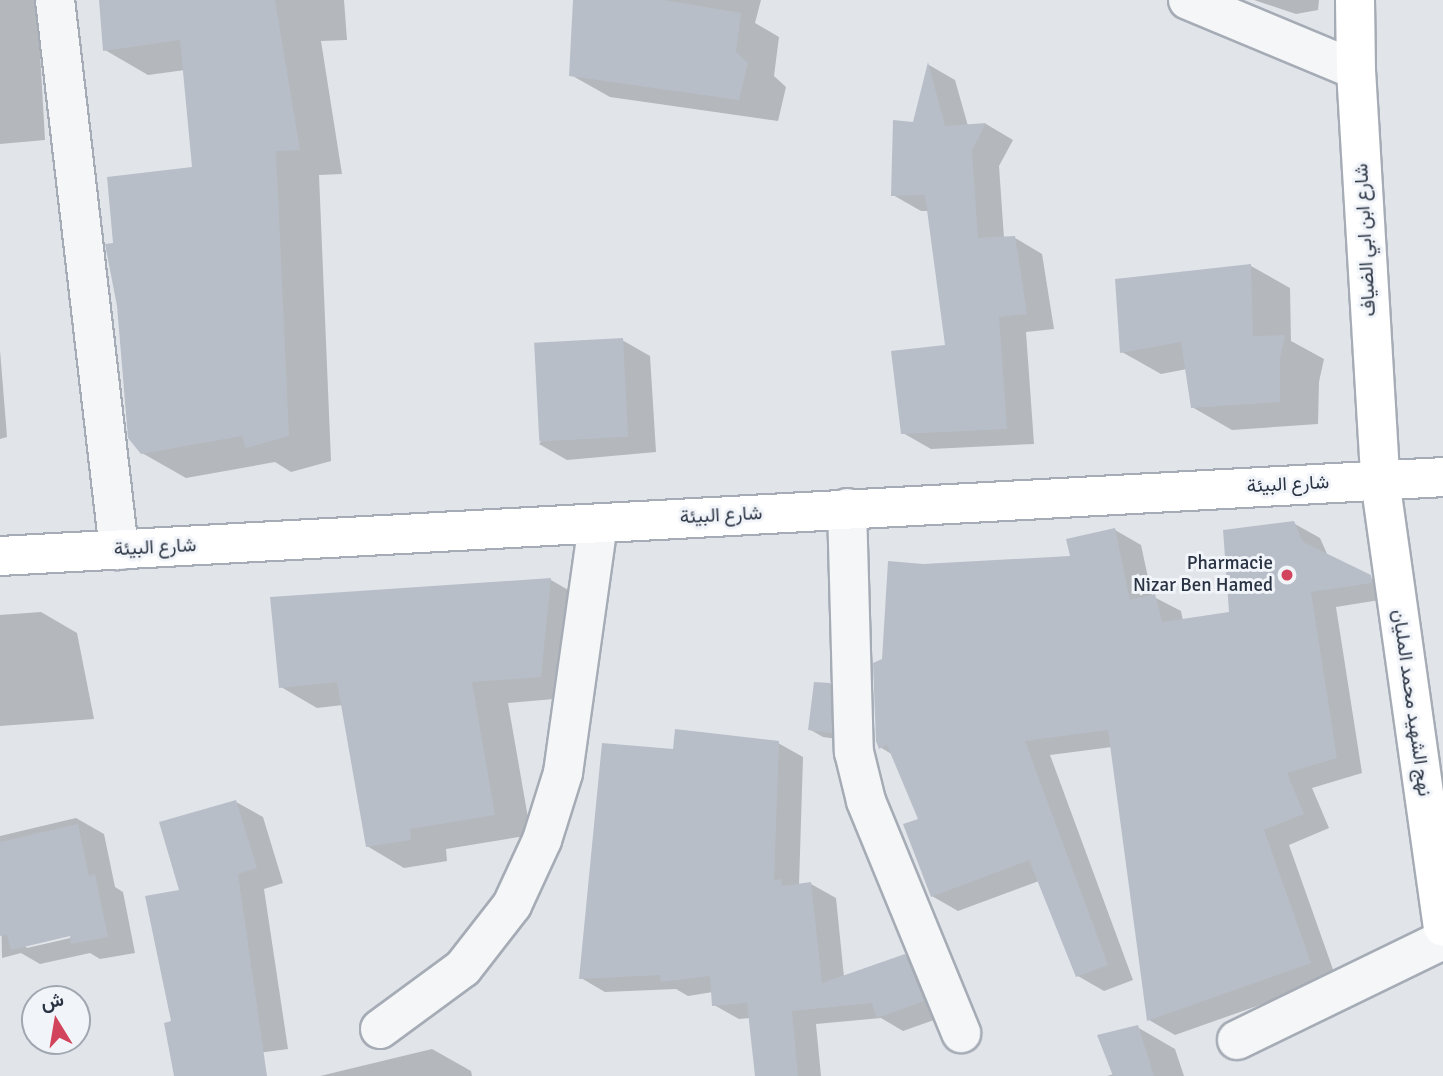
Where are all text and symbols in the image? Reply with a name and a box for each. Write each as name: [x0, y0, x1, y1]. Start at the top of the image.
street label: شارع ابن ابي الضياف: [1351, 163, 1381, 317]
street label: شارع البيئة: [1246, 471, 1330, 499]
street label: شارع البيئة: [679, 502, 763, 530]
street label: شارع البيئة: [113, 534, 197, 562]
place label: Pharmacie Nizar Ben Hamed: [1133, 553, 1273, 597]
marker: Pharmacie Nizar Ben Hamed: [1279, 567, 1295, 583]
street label: نهج الشهيد محمد المليان: [1387, 608, 1435, 798]
north arrow: [21, 985, 91, 1055]
text: ش: [39, 987, 66, 1015]

